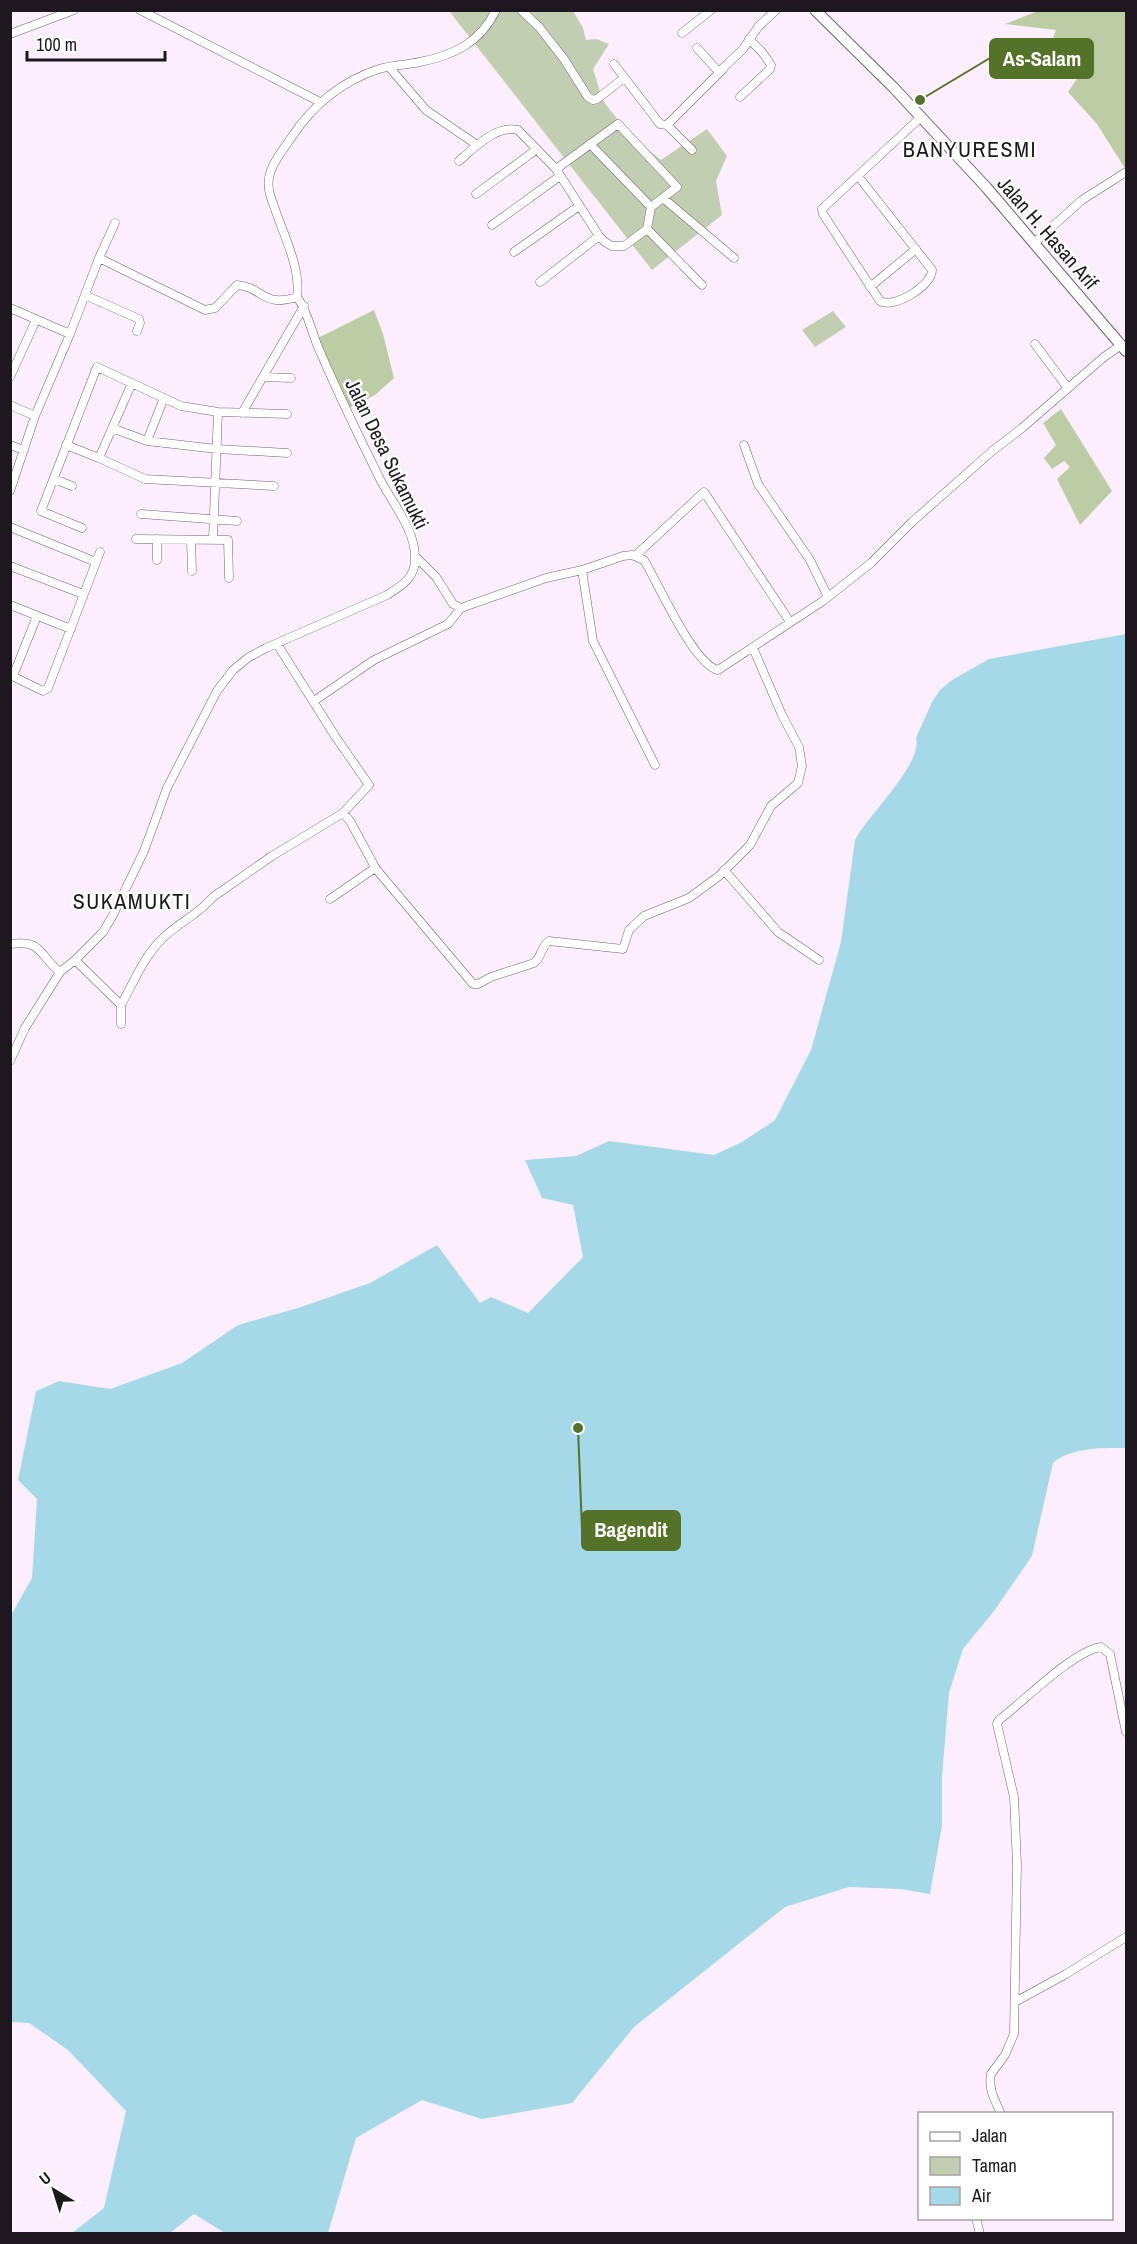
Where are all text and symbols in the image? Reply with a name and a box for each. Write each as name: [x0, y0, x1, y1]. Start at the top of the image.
scale bar: [27, 24, 165, 62]
text: 100 m: [36, 32, 77, 57]
callout: As-Salam: [990, 39, 1093, 78]
text: As-Salam: [1003, 44, 1081, 73]
district label: BANYURESMI: [903, 134, 1037, 164]
street label: Jalan H. Hasan Arif: [992, 170, 1105, 295]
street label: Jalan Desa Sukamukti: [339, 374, 436, 533]
district label: SUKAMUKTI: [73, 886, 191, 916]
callout: Bagendit: [582, 1511, 680, 1550]
text: Bagendit: [594, 1515, 668, 1544]
legend: [918, 2112, 1113, 2220]
text: Jalan: [972, 2123, 1007, 2148]
text: Taman: [972, 2153, 1017, 2178]
north arrow: [24, 2160, 84, 2220]
text: U: [34, 2167, 55, 2190]
text: Air: [971, 2183, 991, 2208]

